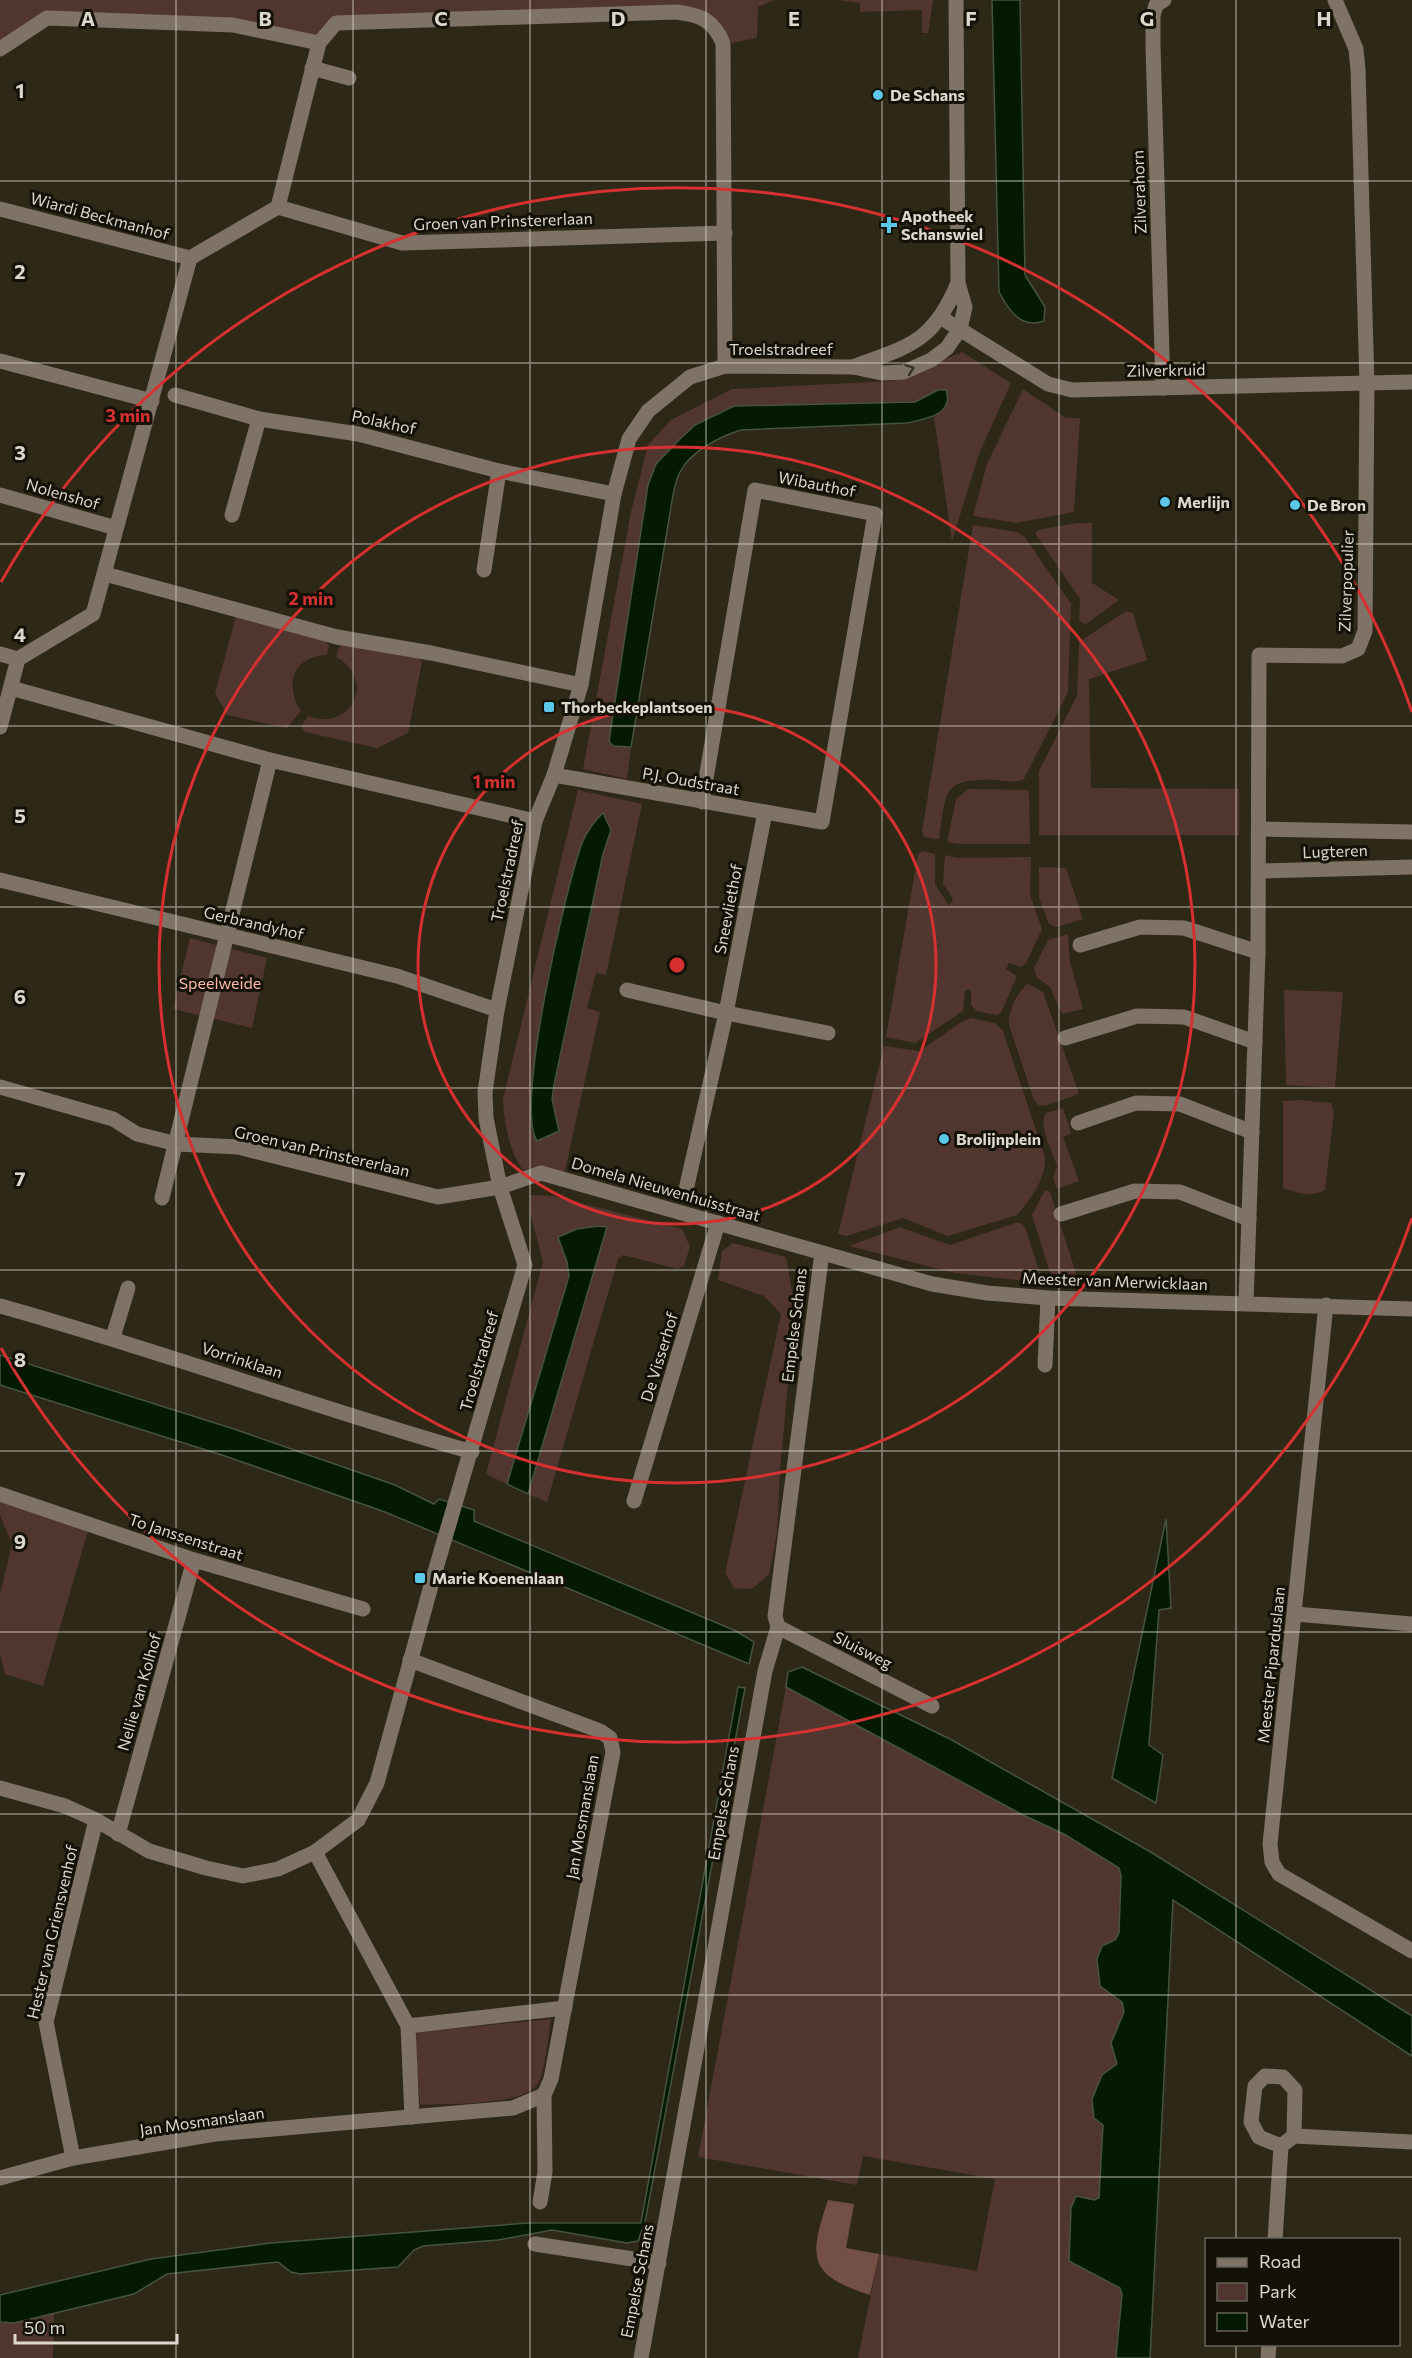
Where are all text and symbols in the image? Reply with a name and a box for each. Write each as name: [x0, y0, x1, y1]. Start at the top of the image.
text: A: [81, 6, 95, 30]
text: B: [258, 6, 272, 30]
text: C: [434, 6, 448, 30]
text: D: [611, 6, 625, 30]
text: E: [788, 6, 800, 30]
text: F: [965, 6, 977, 30]
text: G: [1140, 6, 1154, 30]
text: H: [1317, 6, 1332, 30]
text: 1: [15, 78, 25, 102]
place label: De Schans: [890, 85, 965, 104]
marker: De Schans: [871, 88, 885, 102]
street label: Zilverahorn: [1128, 150, 1149, 234]
street label: Wiardi Beckmanhof: [29, 188, 172, 243]
place label: Apotheek Schanswiel: [901, 206, 983, 243]
street label: Groen van Prinstererlaan: [413, 208, 593, 233]
marker: Apotheek Schanswiel: [882, 218, 896, 232]
text: 2: [14, 259, 26, 283]
street label: Troelstradreef: [729, 339, 834, 358]
street label: Zilverkruid: [1126, 359, 1206, 380]
one-way arrow: [904, 363, 915, 376]
text: 3 min: [105, 404, 151, 426]
street label: Polakhof: [350, 405, 419, 438]
text: 3: [14, 440, 26, 464]
street label: Wibauthof: [777, 467, 858, 500]
street label: Nolenshof: [24, 474, 103, 513]
place label: Merlijn: [1177, 492, 1230, 511]
marker: Merlijn: [1158, 495, 1172, 509]
place label: De Bron: [1307, 495, 1366, 514]
marker: De Bron: [1288, 498, 1302, 512]
street label: Zilverpopulier: [1334, 529, 1357, 632]
text: 2 min: [289, 587, 333, 609]
text: 4: [14, 622, 26, 646]
place label: Thorbeckeplantsoen: [561, 697, 713, 716]
marker: Thorbeckeplantsoen: [542, 700, 556, 714]
street label: P.J. Oudstraat: [641, 763, 742, 798]
text: 1 min: [473, 770, 515, 792]
text: 5: [14, 803, 26, 827]
street label: Troelstradreef: [486, 817, 527, 924]
street label: Lugteren: [1302, 840, 1368, 861]
street label: Sneevliethof: [709, 862, 746, 956]
street label: Gerbrandyhof: [202, 902, 307, 943]
centre of rings: [667, 955, 687, 975]
park label: Speelweide: [179, 973, 261, 992]
text: 6: [14, 984, 26, 1008]
street label: Groen van Prinstererlaan: [233, 1121, 412, 1180]
place label: Brolijnplein: [956, 1129, 1041, 1148]
marker: Brolijnplein: [937, 1132, 951, 1146]
street label: Domela Nieuwenhuisstraat: [569, 1152, 763, 1225]
text: 7: [15, 1166, 26, 1190]
street label: Empelse Schans: [777, 1266, 810, 1383]
street label: Meester van Merwicklaan: [1022, 1268, 1208, 1293]
street label: Troelstradreef: [455, 1308, 502, 1413]
street label: De Visserhof: [636, 1309, 681, 1404]
street label: Vorrinklaan: [199, 1337, 285, 1382]
text: 8: [14, 1347, 26, 1371]
street label: To Janssenstraat: [126, 1509, 246, 1564]
text: 9: [14, 1529, 26, 1553]
place label: Marie Koenenlaan: [432, 1568, 564, 1587]
marker: Marie Koenenlaan: [413, 1571, 427, 1585]
street label: Meester Piparduslaan: [1253, 1586, 1288, 1744]
street label: Sluisweg: [831, 1627, 896, 1673]
street label: Nellie van Kolhof: [113, 1630, 165, 1753]
street label: Empelse Schans: [703, 1744, 742, 1861]
street label: Jan Mosmanslaan: [561, 1753, 602, 1881]
street label: Hester van Griensvenhof: [22, 1842, 81, 2021]
street label: Jan Mosmanslaan: [138, 2102, 266, 2139]
street label: Empelse Schans: [616, 2222, 657, 2339]
legend: [1205, 2238, 1400, 2346]
text: Road: [1259, 2250, 1301, 2272]
text: Park: [1259, 2280, 1297, 2302]
scale bar: [15, 2307, 177, 2345]
text: Water: [1259, 2310, 1310, 2332]
text: 50 m: [24, 2316, 65, 2338]

